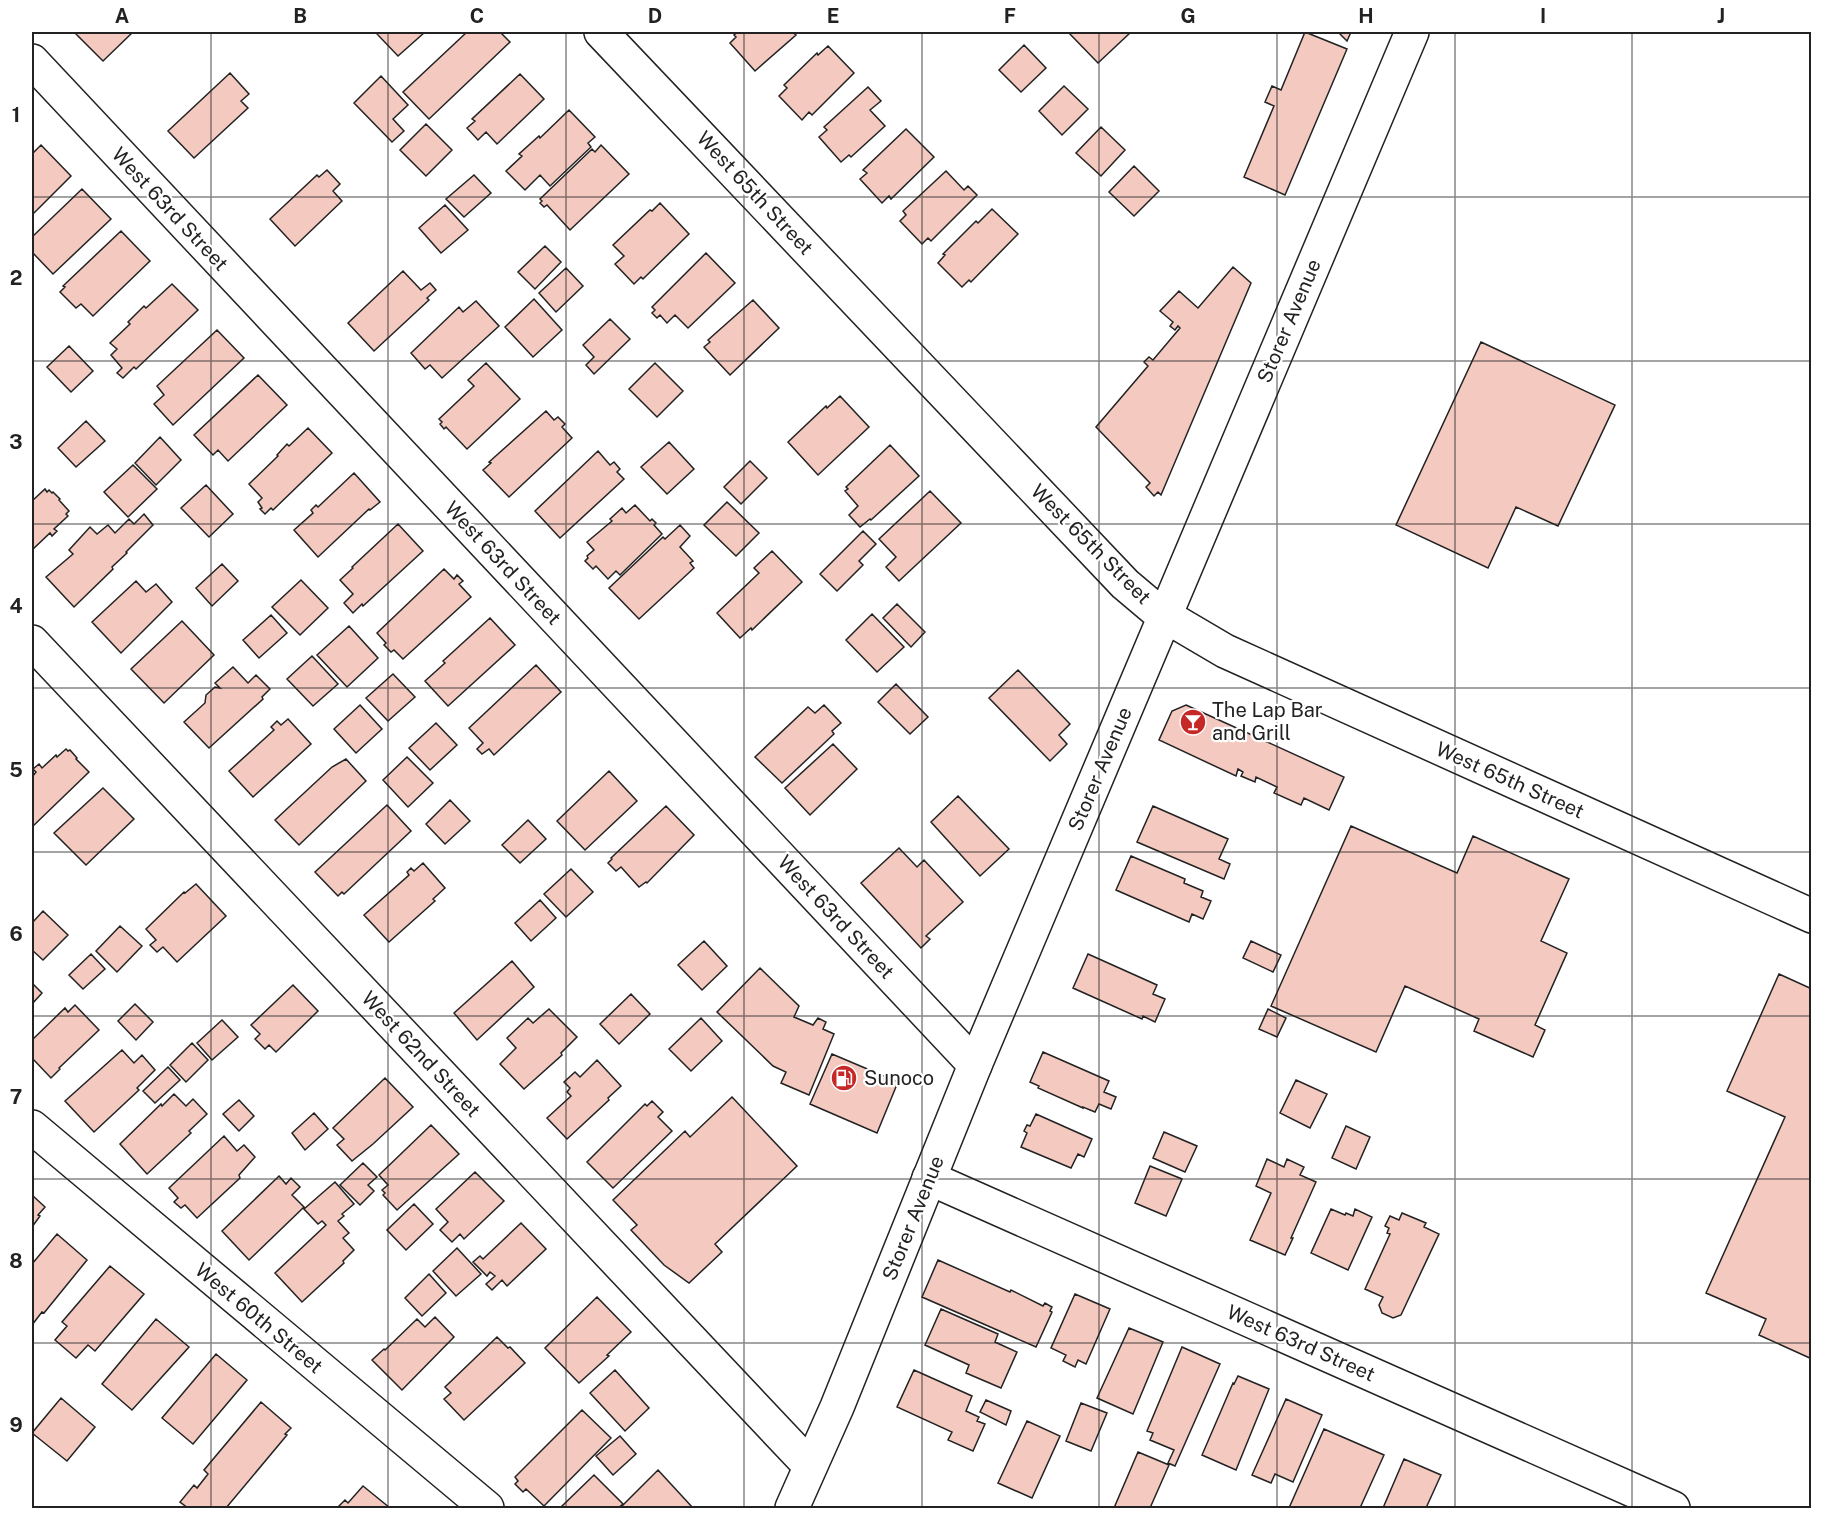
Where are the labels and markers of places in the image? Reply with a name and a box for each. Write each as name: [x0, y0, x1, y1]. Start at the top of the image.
place label: The Lap Bar and Grill: [1212, 698, 1323, 745]
bar icon: The Lap Bar and Grill: [1178, 707, 1208, 737]
fuel station icon: Sunoco: [829, 1063, 859, 1093]
place label: Sunoco: [864, 1066, 934, 1090]

